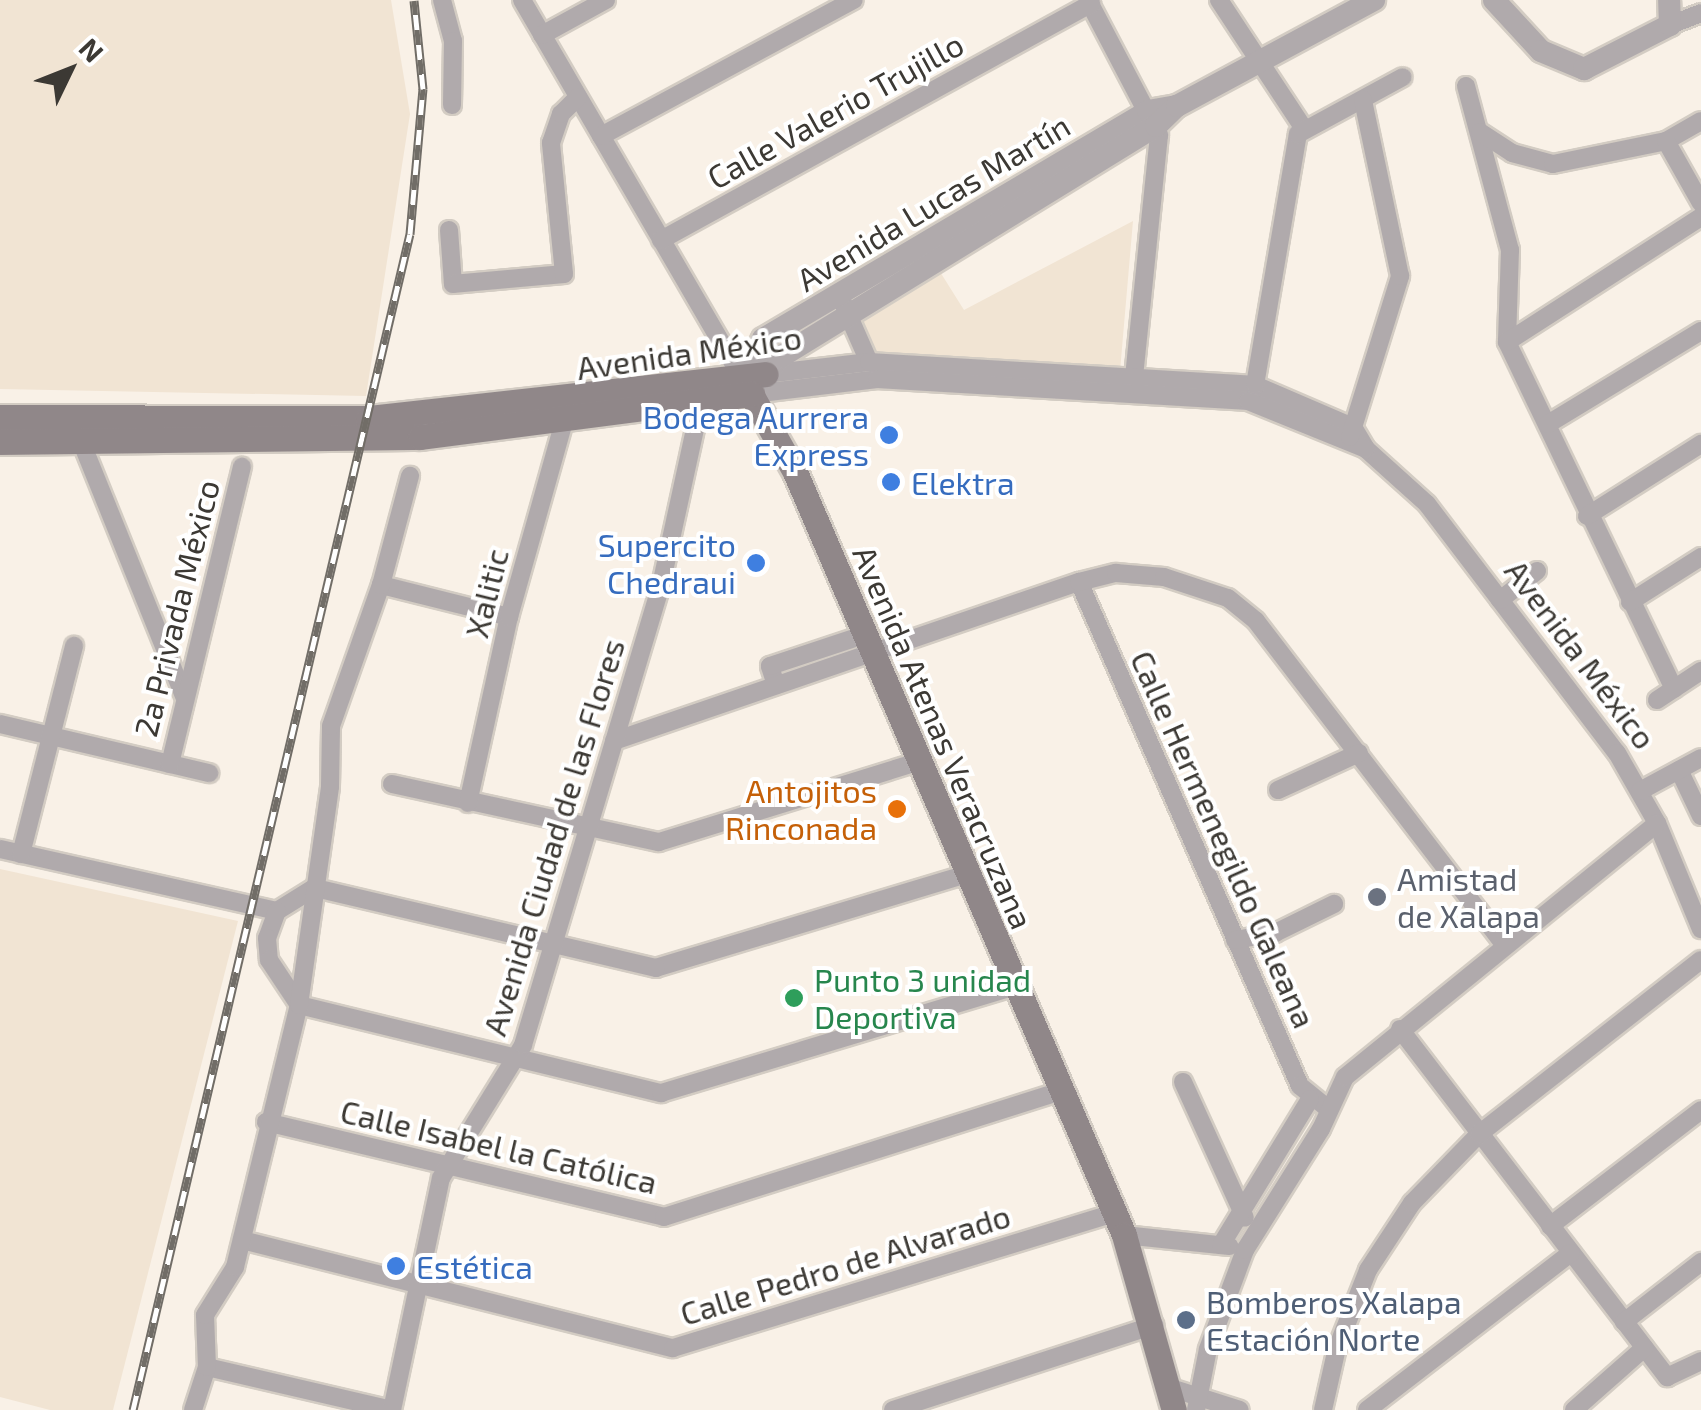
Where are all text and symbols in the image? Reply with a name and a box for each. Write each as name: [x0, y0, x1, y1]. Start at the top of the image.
north arrow: [20, 20, 120, 120]
street label: Calle Valerio Trujillo: [700, 23, 970, 197]
text: N: [73, 31, 111, 69]
street label: Avenida Lucas Martín: [790, 105, 1076, 299]
street label: Avenida México: [574, 317, 804, 387]
place label: Bodega Aurrera Express: [642, 398, 869, 473]
marker: Bodega Aurrera Express: [878, 424, 900, 446]
place label: Elektra: [911, 463, 1014, 501]
marker: Elektra: [880, 471, 902, 493]
street label: 2a Privada México: [126, 476, 226, 740]
place label: Supercito Chedraui: [598, 526, 736, 601]
street label: Avenida Atenas Veracruzana: [845, 539, 1043, 935]
street label: Xalitic: [456, 545, 516, 641]
marker: Supercito Chedraui: [745, 552, 767, 574]
street label: Avenida México: [1498, 552, 1664, 756]
street label: Avenida Ciudad de las Flores: [474, 634, 632, 1040]
street label: Calle Hermenegildo Galeana: [1123, 645, 1325, 1033]
place label: Antojitos Rinconada: [725, 772, 877, 847]
marker: Antojitos Rinconada: [886, 798, 908, 820]
place label: Amistad de Xalapa: [1397, 860, 1540, 935]
marker: Amistad de Xalapa: [1366, 886, 1388, 908]
place label: Punto 3 unidad Deportiva: [814, 961, 1031, 1036]
marker: Punto 3 unidad Deportiva: [783, 987, 805, 1009]
street label: Calle Isabel la Católica: [337, 1091, 661, 1201]
street label: Calle Pedro de Alvarado: [675, 1195, 1015, 1333]
place label: Estética: [416, 1247, 533, 1285]
marker: Estética: [385, 1255, 407, 1277]
place label: Bomberos Xalapa Estación Norte: [1206, 1283, 1462, 1358]
marker: Bomberos Xalapa Estación Norte: [1175, 1309, 1197, 1331]

